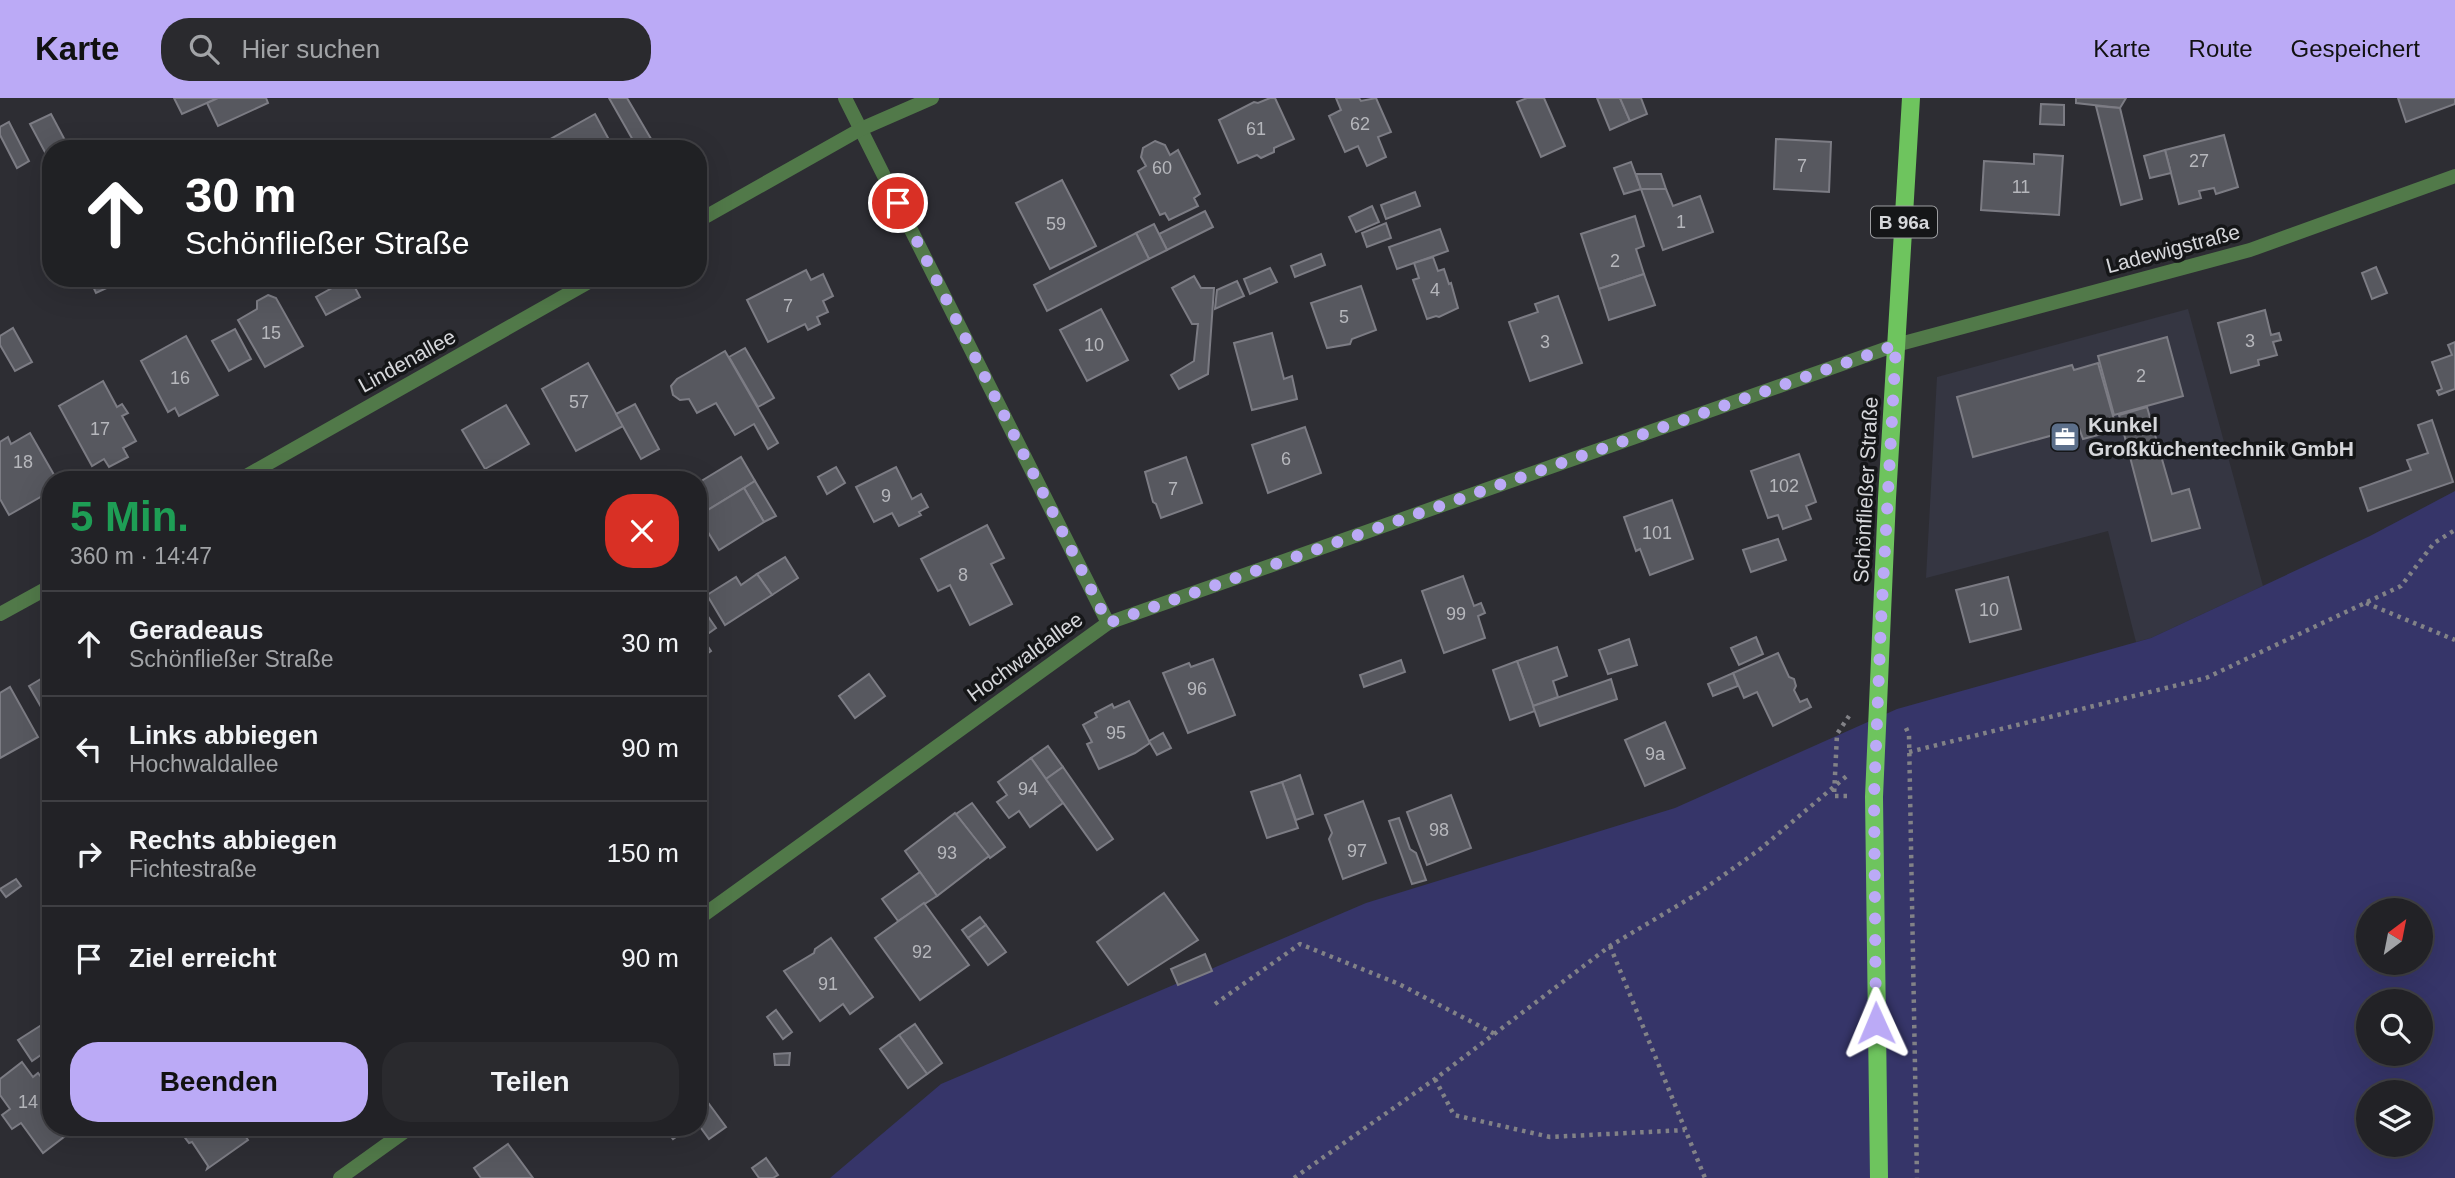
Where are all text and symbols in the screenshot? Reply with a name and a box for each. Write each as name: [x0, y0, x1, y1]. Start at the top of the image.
search box: [161, 18, 651, 81]
text: Karte: [35, 30, 119, 67]
icon: search: [185, 30, 223, 68]
text: Hier suchen: [241, 34, 380, 64]
text: Karte: [2093, 35, 2151, 62]
text: Route: [2189, 35, 2253, 62]
text: Gespeichert: [2291, 35, 2420, 62]
house number: 62: [1350, 114, 1370, 134]
house number: 61: [1246, 119, 1266, 139]
house number: 27: [2189, 151, 2209, 171]
house number: 7: [1797, 156, 1807, 176]
house number: 60: [1152, 158, 1172, 178]
icon: ahead: [70, 168, 161, 259]
text: 30 m: [185, 168, 297, 222]
pin: [868, 173, 928, 233]
house number: 11: [2012, 177, 2030, 197]
icon: arrive: [879, 184, 917, 222]
road number: B 96a: [1871, 206, 1937, 238]
house number: 1: [1676, 212, 1686, 232]
house number: 59: [1046, 214, 1066, 234]
street label: Ladewigstraße: [2103, 220, 2242, 277]
text: Schönfließer Straße: [185, 225, 470, 261]
house number: 2: [1610, 251, 1620, 271]
house number: 4: [1430, 280, 1440, 300]
house number: 7: [783, 296, 793, 316]
house number: 5: [1339, 307, 1349, 327]
house number: 15: [261, 323, 281, 343]
street label: Lindenallee: [354, 324, 459, 397]
house number: 3: [2245, 331, 2255, 351]
house number: 3: [1540, 332, 1550, 352]
house number: 10: [1084, 335, 1104, 355]
house number: 2: [2136, 366, 2146, 386]
house number: 16: [170, 368, 190, 388]
house number: 57: [569, 392, 589, 412]
street label: Schönfließer Straße: [1849, 396, 1882, 584]
place label: Kunkel Großküchentechnik GmbH: [2088, 413, 2354, 460]
house number: 17: [90, 419, 110, 439]
office icon: Kunkel Großküchentechnik GmbH: [2048, 420, 2082, 454]
house number: 6: [1281, 449, 1291, 469]
house number: 18: [13, 452, 33, 472]
house number: 102: [1769, 476, 1799, 496]
house number: 7: [1168, 479, 1178, 499]
house number: 9: [881, 486, 891, 506]
text: 5 Min.: [70, 493, 189, 540]
button: close: [605, 494, 679, 568]
house number: 101: [1642, 523, 1672, 543]
text: 360 m · 14:47: [70, 543, 212, 569]
house number: 8: [958, 565, 968, 585]
house number: 10: [1979, 600, 1999, 620]
house number: 99: [1446, 604, 1466, 624]
street label: Hochwaldallee: [963, 607, 1087, 706]
text: Geradeaus: [129, 615, 263, 645]
icon: ahead: [70, 625, 108, 663]
text: 30 m: [621, 628, 679, 658]
text: Schönfließer Straße: [129, 646, 334, 672]
house number: 96: [1187, 679, 1207, 699]
text: Links abbiegen: [129, 720, 318, 750]
house number: 95: [1106, 723, 1126, 743]
icon: left: [70, 730, 108, 768]
text: 90 m: [621, 733, 679, 763]
house number: 9a: [1645, 744, 1666, 764]
text: Hochwaldallee: [129, 751, 279, 777]
house number: 94: [1018, 779, 1038, 799]
house number: 98: [1429, 820, 1449, 840]
text: Rechts abbiegen: [129, 825, 337, 855]
icon: right: [70, 835, 108, 873]
text: 150 m: [607, 838, 679, 868]
house number: 97: [1347, 841, 1367, 861]
house number: 93: [937, 843, 957, 863]
text: Fichtestraße: [129, 856, 257, 882]
north arrow: [2356, 898, 2432, 975]
map controls: [2356, 898, 2433, 1157]
icon: arrive: [70, 940, 108, 978]
house number: 92: [912, 942, 932, 962]
text: Ziel erreicht: [129, 943, 276, 973]
text: 90 m: [621, 943, 679, 973]
house number: 91: [818, 974, 838, 994]
position arrow: [1839, 986, 1913, 1060]
button: search: [2356, 989, 2433, 1066]
button: Beenden: [70, 1042, 368, 1122]
button: Teilen: [382, 1042, 679, 1122]
button: layers: [2356, 1080, 2433, 1157]
house number: 14: [18, 1092, 38, 1112]

